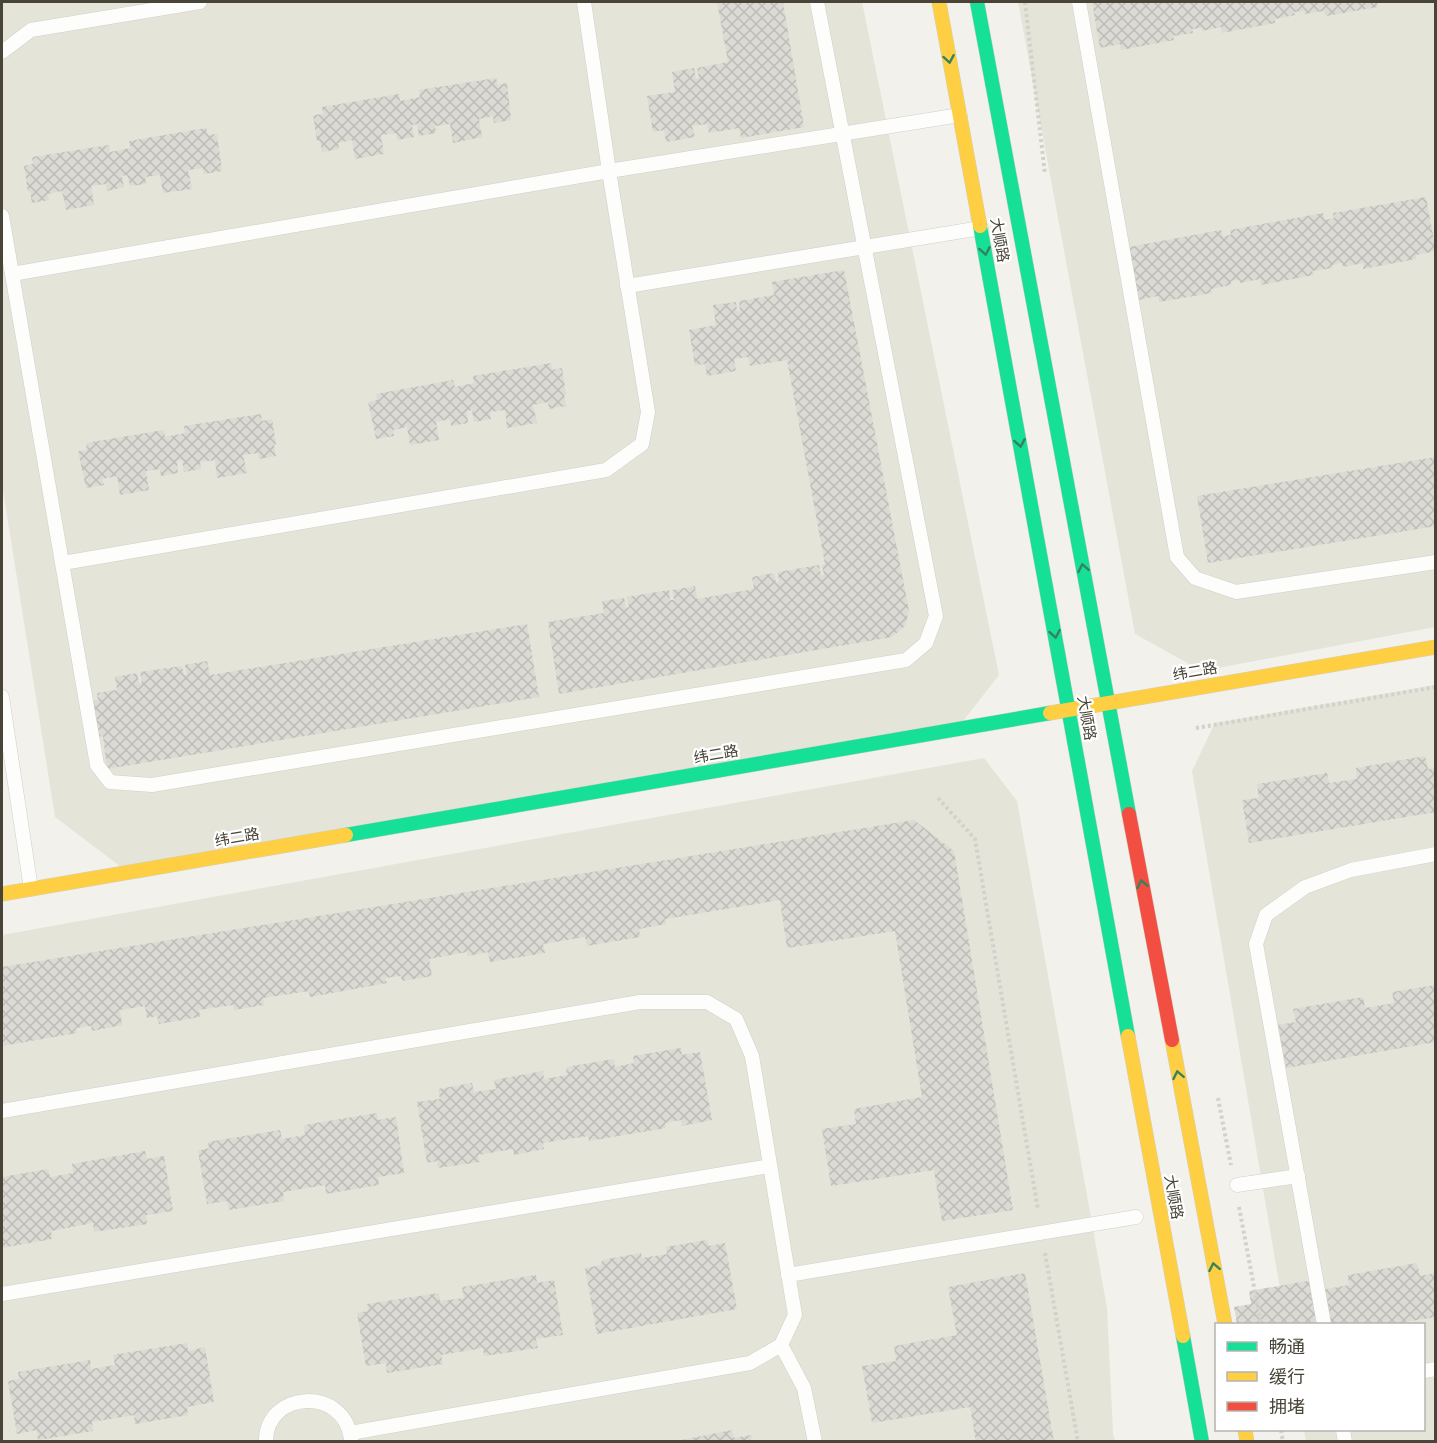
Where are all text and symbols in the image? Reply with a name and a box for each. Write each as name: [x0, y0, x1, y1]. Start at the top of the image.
one-way arrow: [942, 54, 955, 64]
street label: 大顺路: [988, 216, 1012, 264]
one-way arrow: [978, 245, 991, 255]
one-way arrow: [1013, 437, 1026, 447]
one-way arrow: [1077, 564, 1090, 574]
one-way arrow: [1048, 629, 1061, 639]
street label: 纬二路: [1171, 659, 1219, 683]
street label: 大顺路: [1075, 694, 1099, 742]
street label: 纬二路: [692, 742, 740, 766]
street label: 纬二路: [213, 825, 261, 849]
one-way arrow: [1137, 879, 1149, 888]
one-way arrow: [1173, 1071, 1185, 1080]
street label: 大顺路: [1162, 1173, 1186, 1221]
one-way arrow: [1209, 1262, 1221, 1272]
legend: [1215, 1323, 1425, 1431]
text: 畅通: [1269, 1337, 1305, 1357]
text: 缓行: [1269, 1367, 1305, 1387]
text: 拥堵: [1269, 1397, 1305, 1417]

